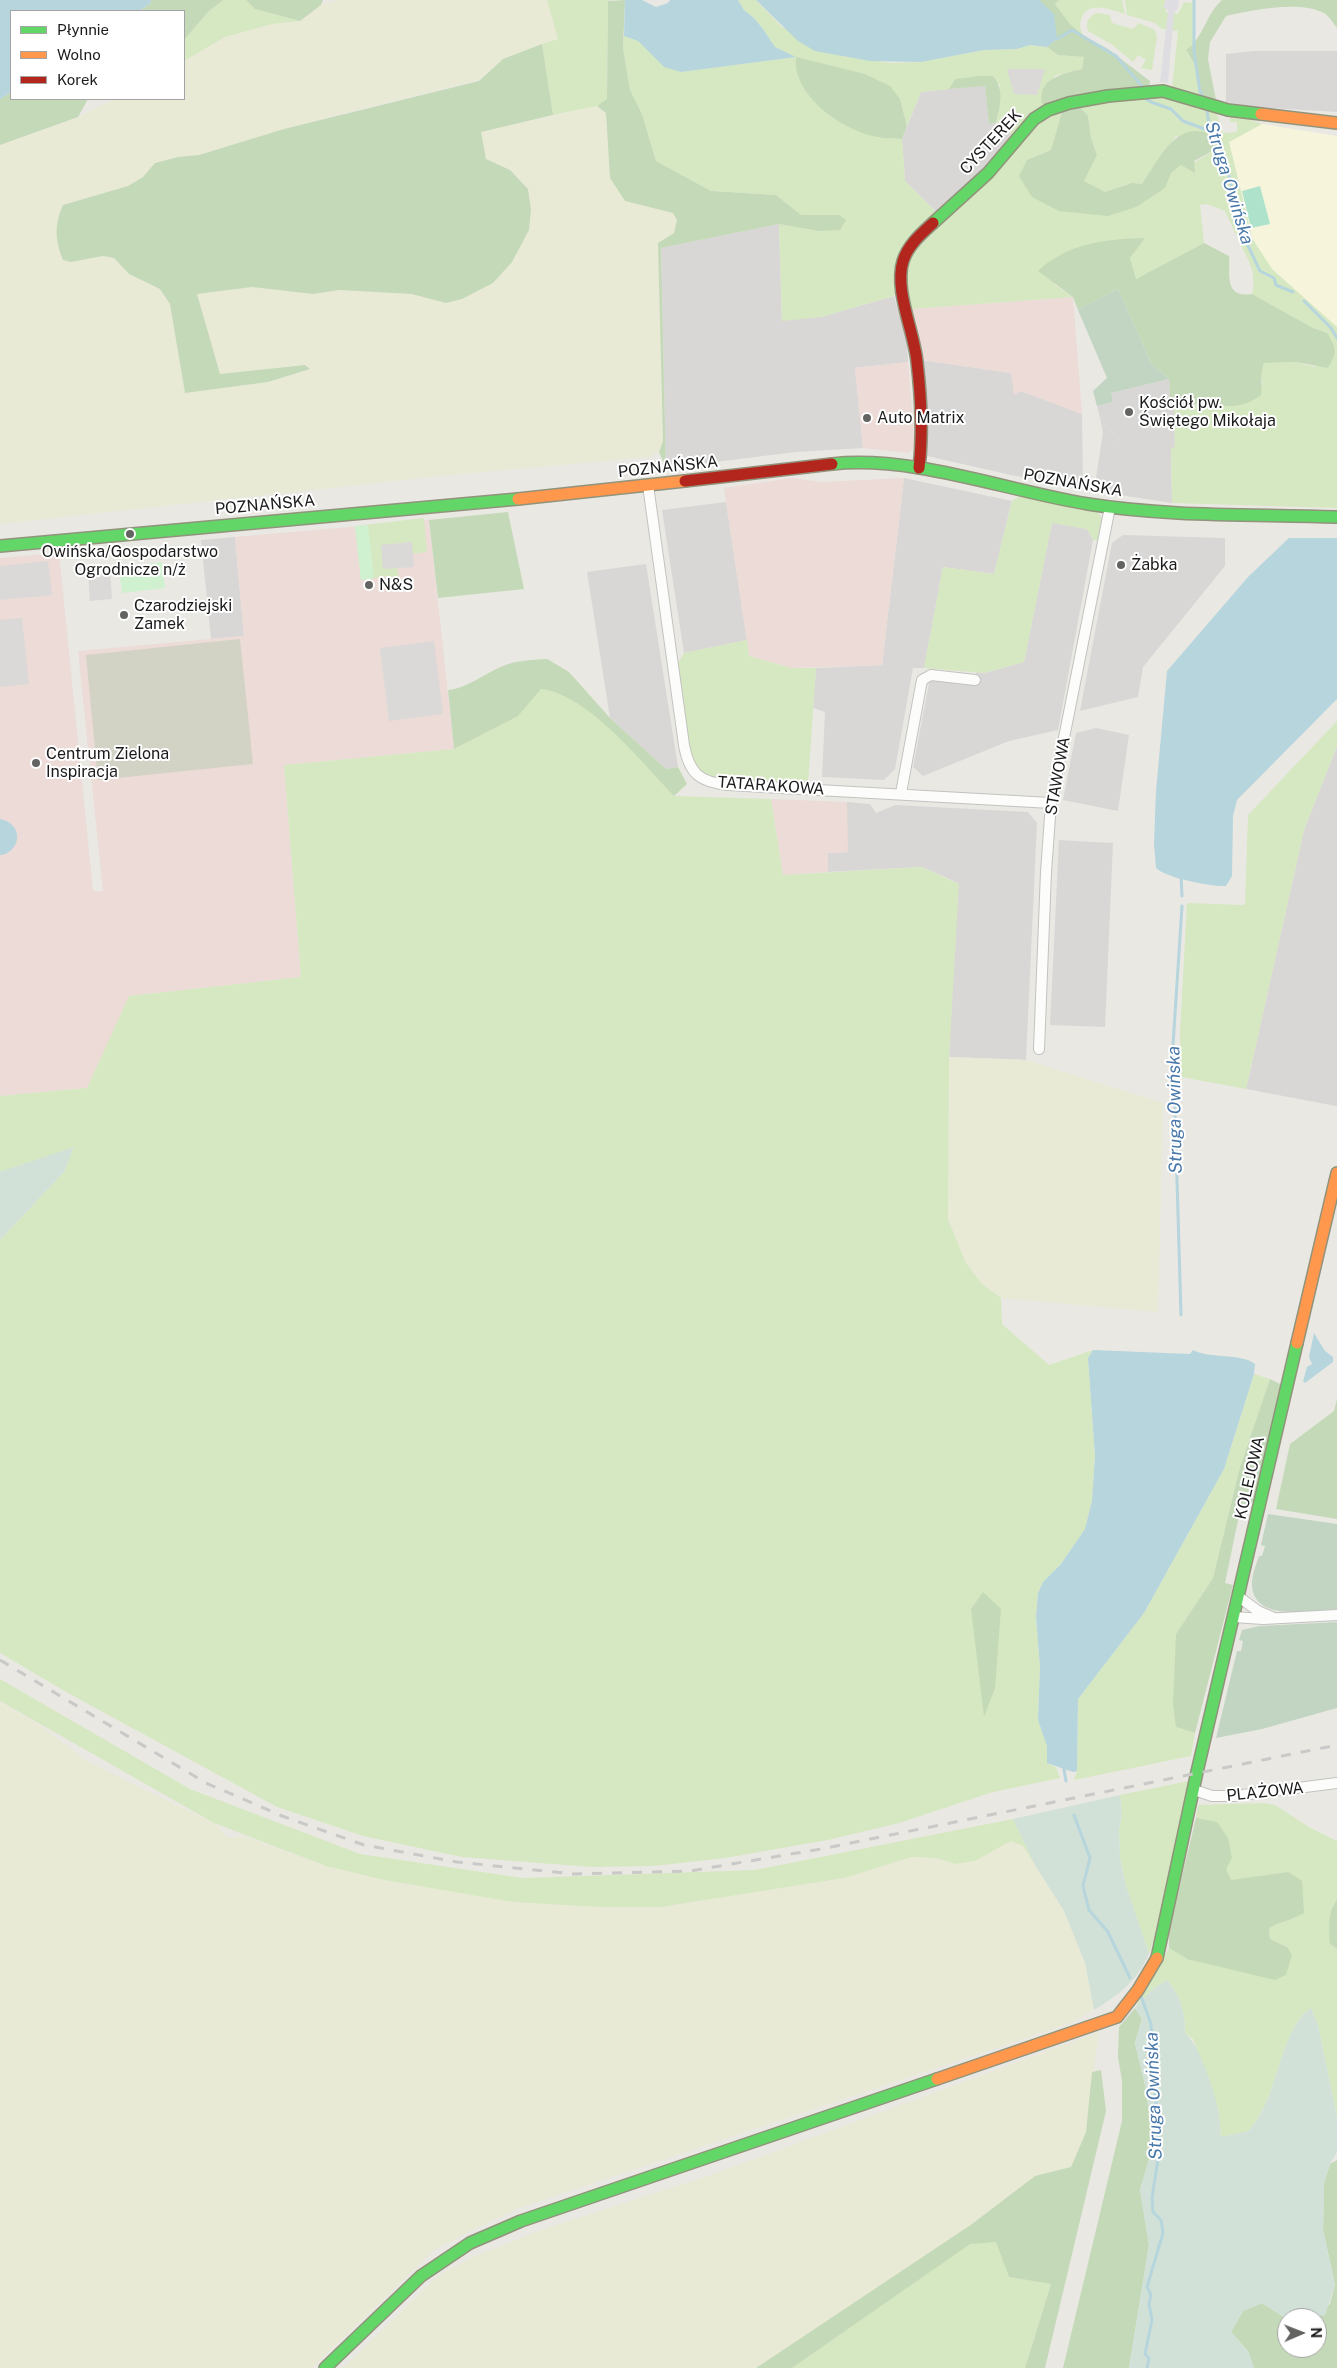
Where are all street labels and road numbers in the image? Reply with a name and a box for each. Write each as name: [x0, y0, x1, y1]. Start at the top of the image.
street label: CYSTEREK: [956, 106, 1026, 178]
street label: POZNAŃSKA: [617, 452, 719, 482]
street label: POZNAŃSKA: [1022, 465, 1124, 501]
street label: POZNAŃSKA: [214, 491, 316, 519]
street label: STAWOWA: [1042, 735, 1074, 817]
street label: TATARAKOWA: [717, 773, 825, 799]
street label: KOLEJOWA: [1231, 1435, 1269, 1521]
street label: PLAŻOWA: [1225, 1778, 1305, 1806]

